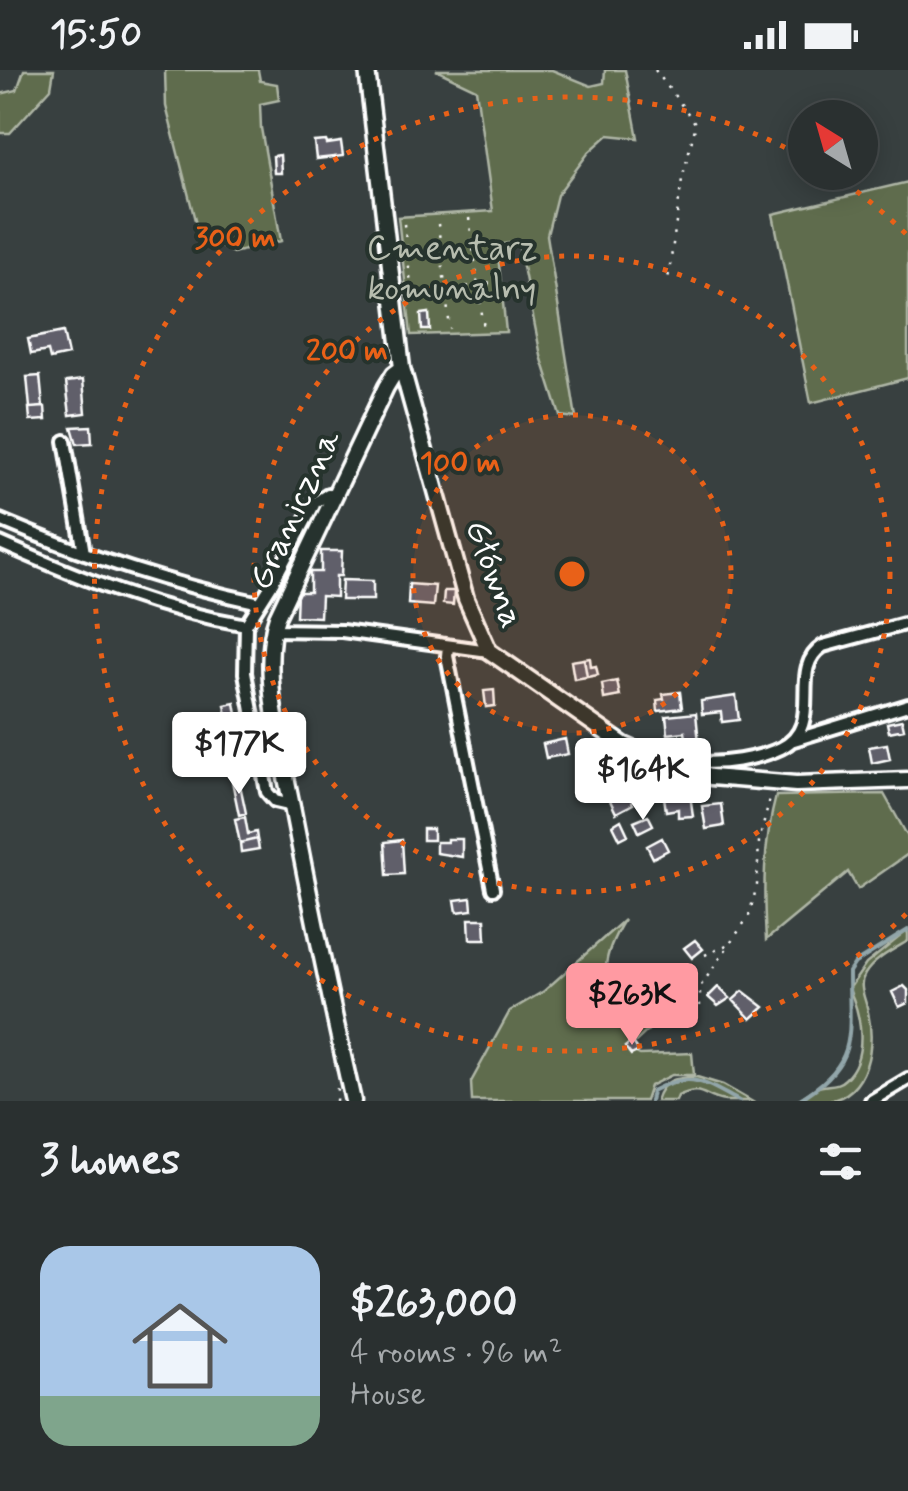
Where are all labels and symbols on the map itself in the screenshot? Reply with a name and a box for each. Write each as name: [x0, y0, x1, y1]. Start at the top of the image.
north arrow: [788, 100, 878, 190]
text: 300 m: [195, 219, 275, 258]
park label: Cmentarz komunalny: [366, 226, 538, 312]
text: 200 m: [306, 332, 388, 371]
street label: Graniczna: [238, 422, 353, 598]
text: 100 m: [420, 444, 500, 483]
street label: Główna: [453, 514, 535, 634]
centre of rings: [554, 556, 590, 592]
pin: $177K: [169, 712, 309, 797]
pin: $164K: [573, 738, 713, 823]
pin: $263K: [562, 963, 702, 1048]

